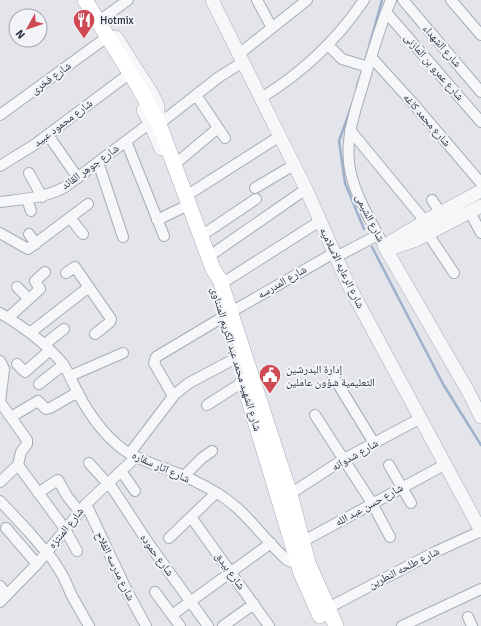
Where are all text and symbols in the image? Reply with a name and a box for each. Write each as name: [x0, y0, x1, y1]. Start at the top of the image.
restaurant icon: Hotmix: [71, 7, 97, 40]
north arrow: [8, 8, 48, 48]
place label: Hotmix: [100, 14, 134, 27]
street label: شارع الشهداء: [420, 22, 464, 70]
text: N: [13, 27, 28, 41]
street label: شارع عمرو بن المازنى: [401, 31, 467, 103]
street label: شارع فخرى: [28, 59, 74, 97]
street label: شارع محمد كاغه: [401, 91, 453, 149]
street label: شارع محمود عبيد: [31, 97, 95, 149]
street label: شارع جوهر القائد: [59, 142, 121, 192]
street label: شارع الشيمى: [352, 192, 388, 244]
street label: شارع الرعايه الاسلاميه: [317, 225, 367, 311]
street label: شارع المدرسه: [255, 263, 309, 301]
street label: شارع الشهيد محمد عبد الكريم المتناوى: [207, 285, 264, 433]
public building icon: إدارة البدرشين التعليمية شؤون عاملين: [257, 362, 283, 395]
place label: إدارة البدرشين التعليمية شؤون عاملين: [286, 363, 375, 389]
street label: شارع شدوانه: [329, 436, 381, 474]
street label: شارع اثار سقاره: [130, 448, 192, 486]
street label: شارع حسن عبد الله: [333, 481, 405, 529]
street label: شارع المنتزه: [46, 505, 86, 551]
street label: شارع مدرسه الفلاح: [93, 529, 137, 603]
street label: شارع حموده: [137, 531, 177, 579]
street label: شارع طلحه النطرين: [366, 545, 442, 591]
street label: شارع بيدق: [212, 550, 248, 592]

